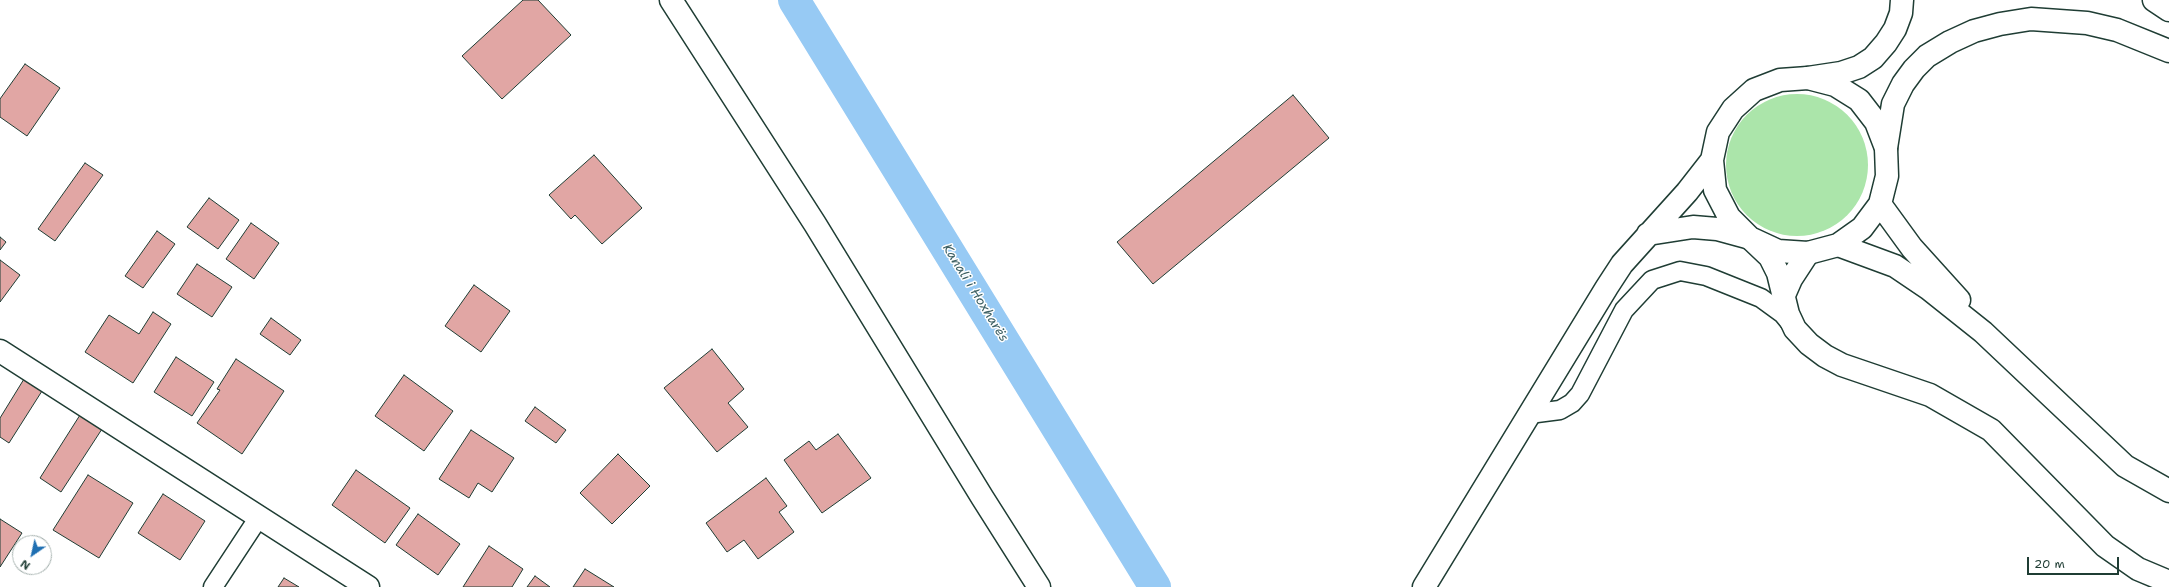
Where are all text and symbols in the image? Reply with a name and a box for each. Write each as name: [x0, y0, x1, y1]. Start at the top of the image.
water label: Kanali i Hoxharës: [939, 241, 1011, 345]
north arrow: [12, 535, 52, 575]
scale bar: [2029, 549, 2121, 575]
text: N: [18, 556, 33, 573]
text: 20 m: [2034, 556, 2065, 572]

